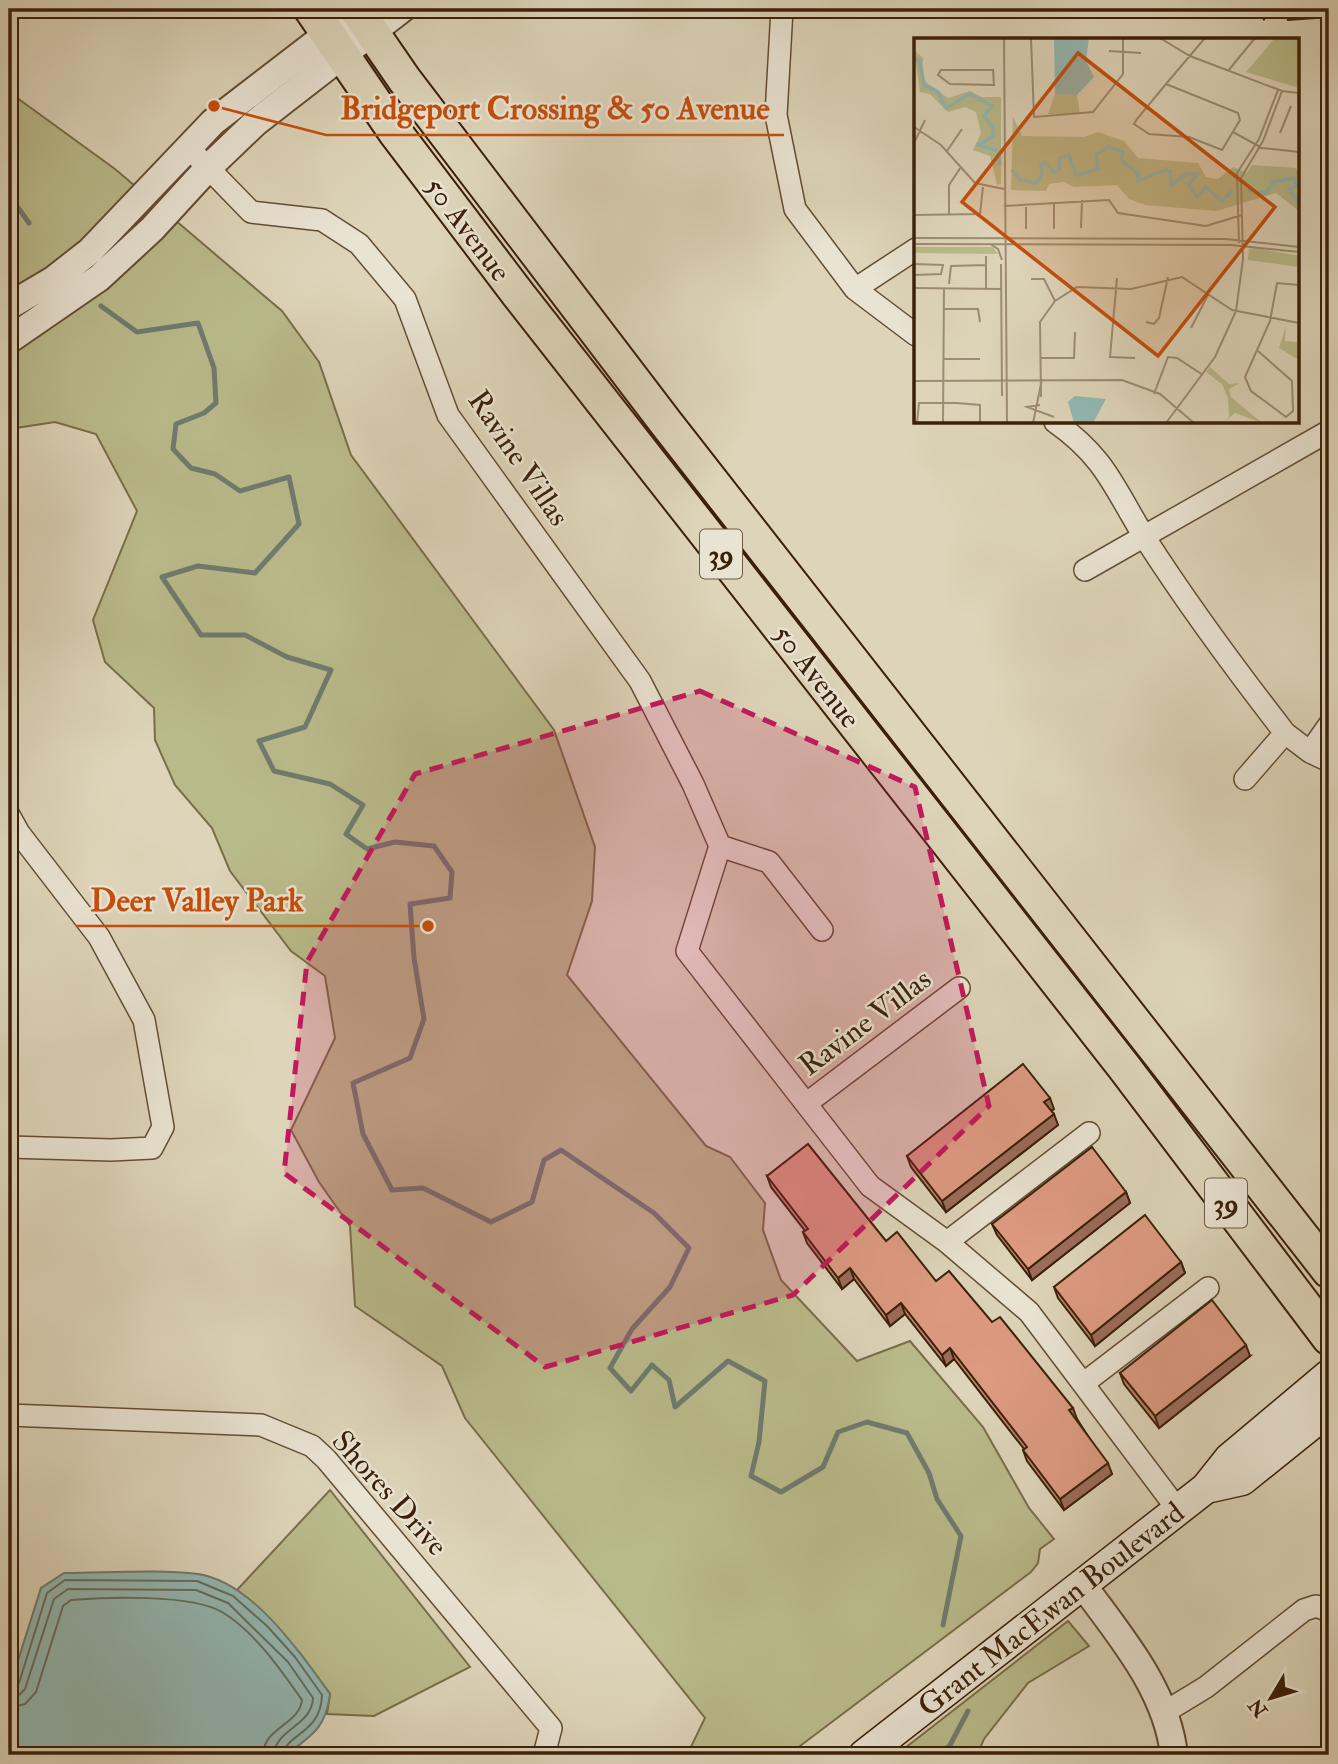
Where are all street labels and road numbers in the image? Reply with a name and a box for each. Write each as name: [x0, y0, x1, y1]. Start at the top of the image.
street label: 50 Avenue: [416, 170, 519, 289]
street label: Ravine Villas: [460, 383, 577, 533]
road number: 39: [700, 530, 742, 578]
street label: 50 Avenue: [765, 617, 869, 736]
street label: Ravine Villas: [792, 961, 939, 1084]
road number: 39: [1205, 1178, 1247, 1228]
street label: Shores Drive: [324, 1423, 455, 1564]
street label: Grant MacEwan Boulevard: [911, 1494, 1192, 1725]

